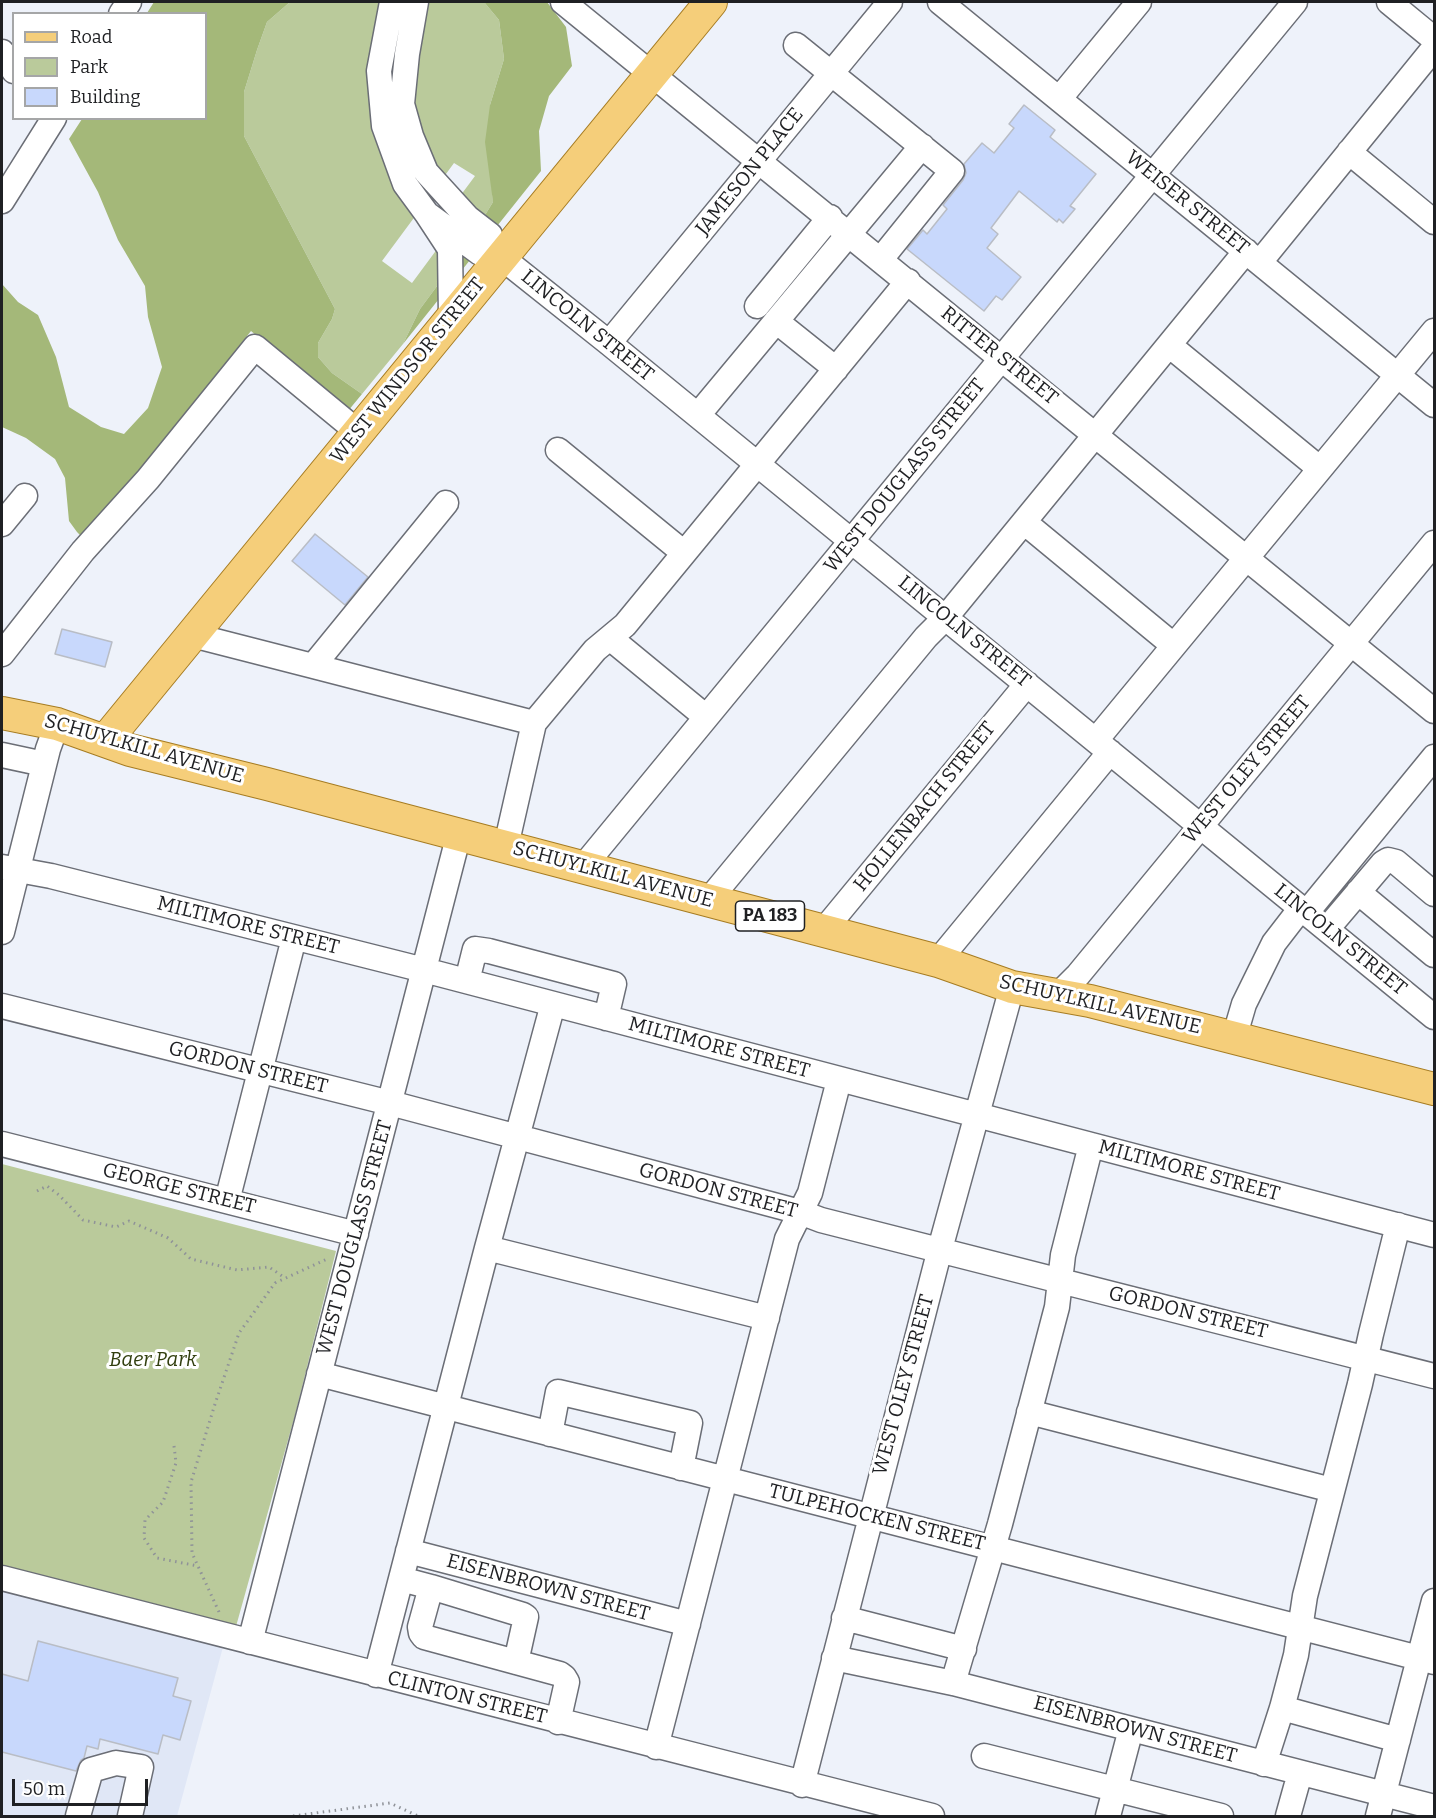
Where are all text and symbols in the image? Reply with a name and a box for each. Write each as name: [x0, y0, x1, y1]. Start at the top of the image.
legend: [12, 12, 207, 120]
text: Road: [70, 26, 112, 48]
text: Park: [70, 56, 108, 78]
text: Building: [70, 86, 141, 108]
street label: JAMESON PLACE: [691, 103, 809, 241]
street label: WEISER STREET: [1120, 146, 1254, 260]
street label: LINCOLN STREET: [516, 265, 658, 387]
street label: WEST WINDSOR STREET: [326, 273, 490, 469]
street label: RITTER STREET: [936, 302, 1062, 410]
street label: WEST DOUGLASS STREET: [819, 374, 991, 578]
street label: LINCOLN STREET: [893, 571, 1035, 693]
street label: WEST OLEY STREET: [1178, 691, 1316, 849]
street label: SCHUYLKILL AVENUE: [41, 709, 247, 789]
street label: HOLLENBACH STREET: [849, 717, 1001, 897]
street label: SCHUYLKILL AVENUE: [510, 837, 716, 913]
street label: LINCOLN STREET: [1269, 879, 1411, 1001]
street label: MILTIMORE STREET: [155, 892, 341, 960]
road number: PA 183: [736, 901, 804, 931]
street label: SCHUYLKILL AVENUE: [997, 970, 1203, 1040]
street label: MILTIMORE STREET: [626, 1012, 812, 1084]
street label: GORDON STREET: [166, 1037, 330, 1099]
street label: WEST DOUGLASS STREET: [312, 1118, 398, 1358]
street label: MILTIMORE STREET: [1096, 1135, 1282, 1207]
street label: GEORGE STREET: [100, 1158, 258, 1220]
street label: GORDON STREET: [636, 1158, 800, 1224]
street label: GORDON STREET: [1106, 1282, 1270, 1344]
street label: WEST OLEY STREET: [868, 1292, 940, 1478]
park label: Baer Park: [109, 1348, 197, 1372]
street label: TULPEHOCKEN STREET: [766, 1479, 988, 1557]
street label: EISENBROWN STREET: [444, 1549, 652, 1627]
street label: CLINTON STREET: [385, 1667, 549, 1729]
street label: EISENBROWN STREET: [1031, 1691, 1239, 1769]
scale bar: [15, 1767, 152, 1805]
text: 50 m: [23, 1778, 65, 1800]

